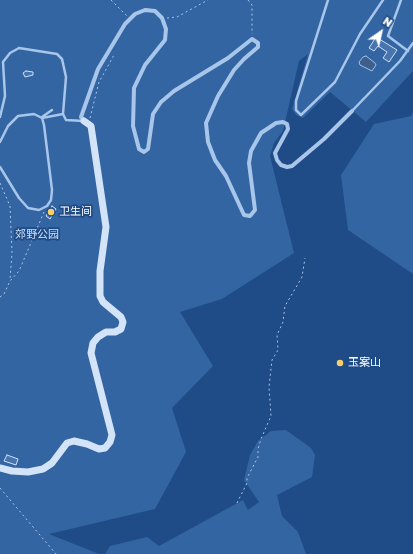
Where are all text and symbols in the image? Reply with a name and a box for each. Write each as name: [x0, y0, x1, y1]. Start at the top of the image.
north arrow: [361, 12, 401, 52]
text: N: [381, 14, 395, 29]
place label: 卫生间: [59, 205, 92, 219]
marker: 卫生间: [46, 207, 56, 217]
park label: 郊野公园: [15, 228, 59, 242]
place label: 玉案山: [348, 356, 381, 370]
marker: 玉案山: [335, 358, 345, 368]

